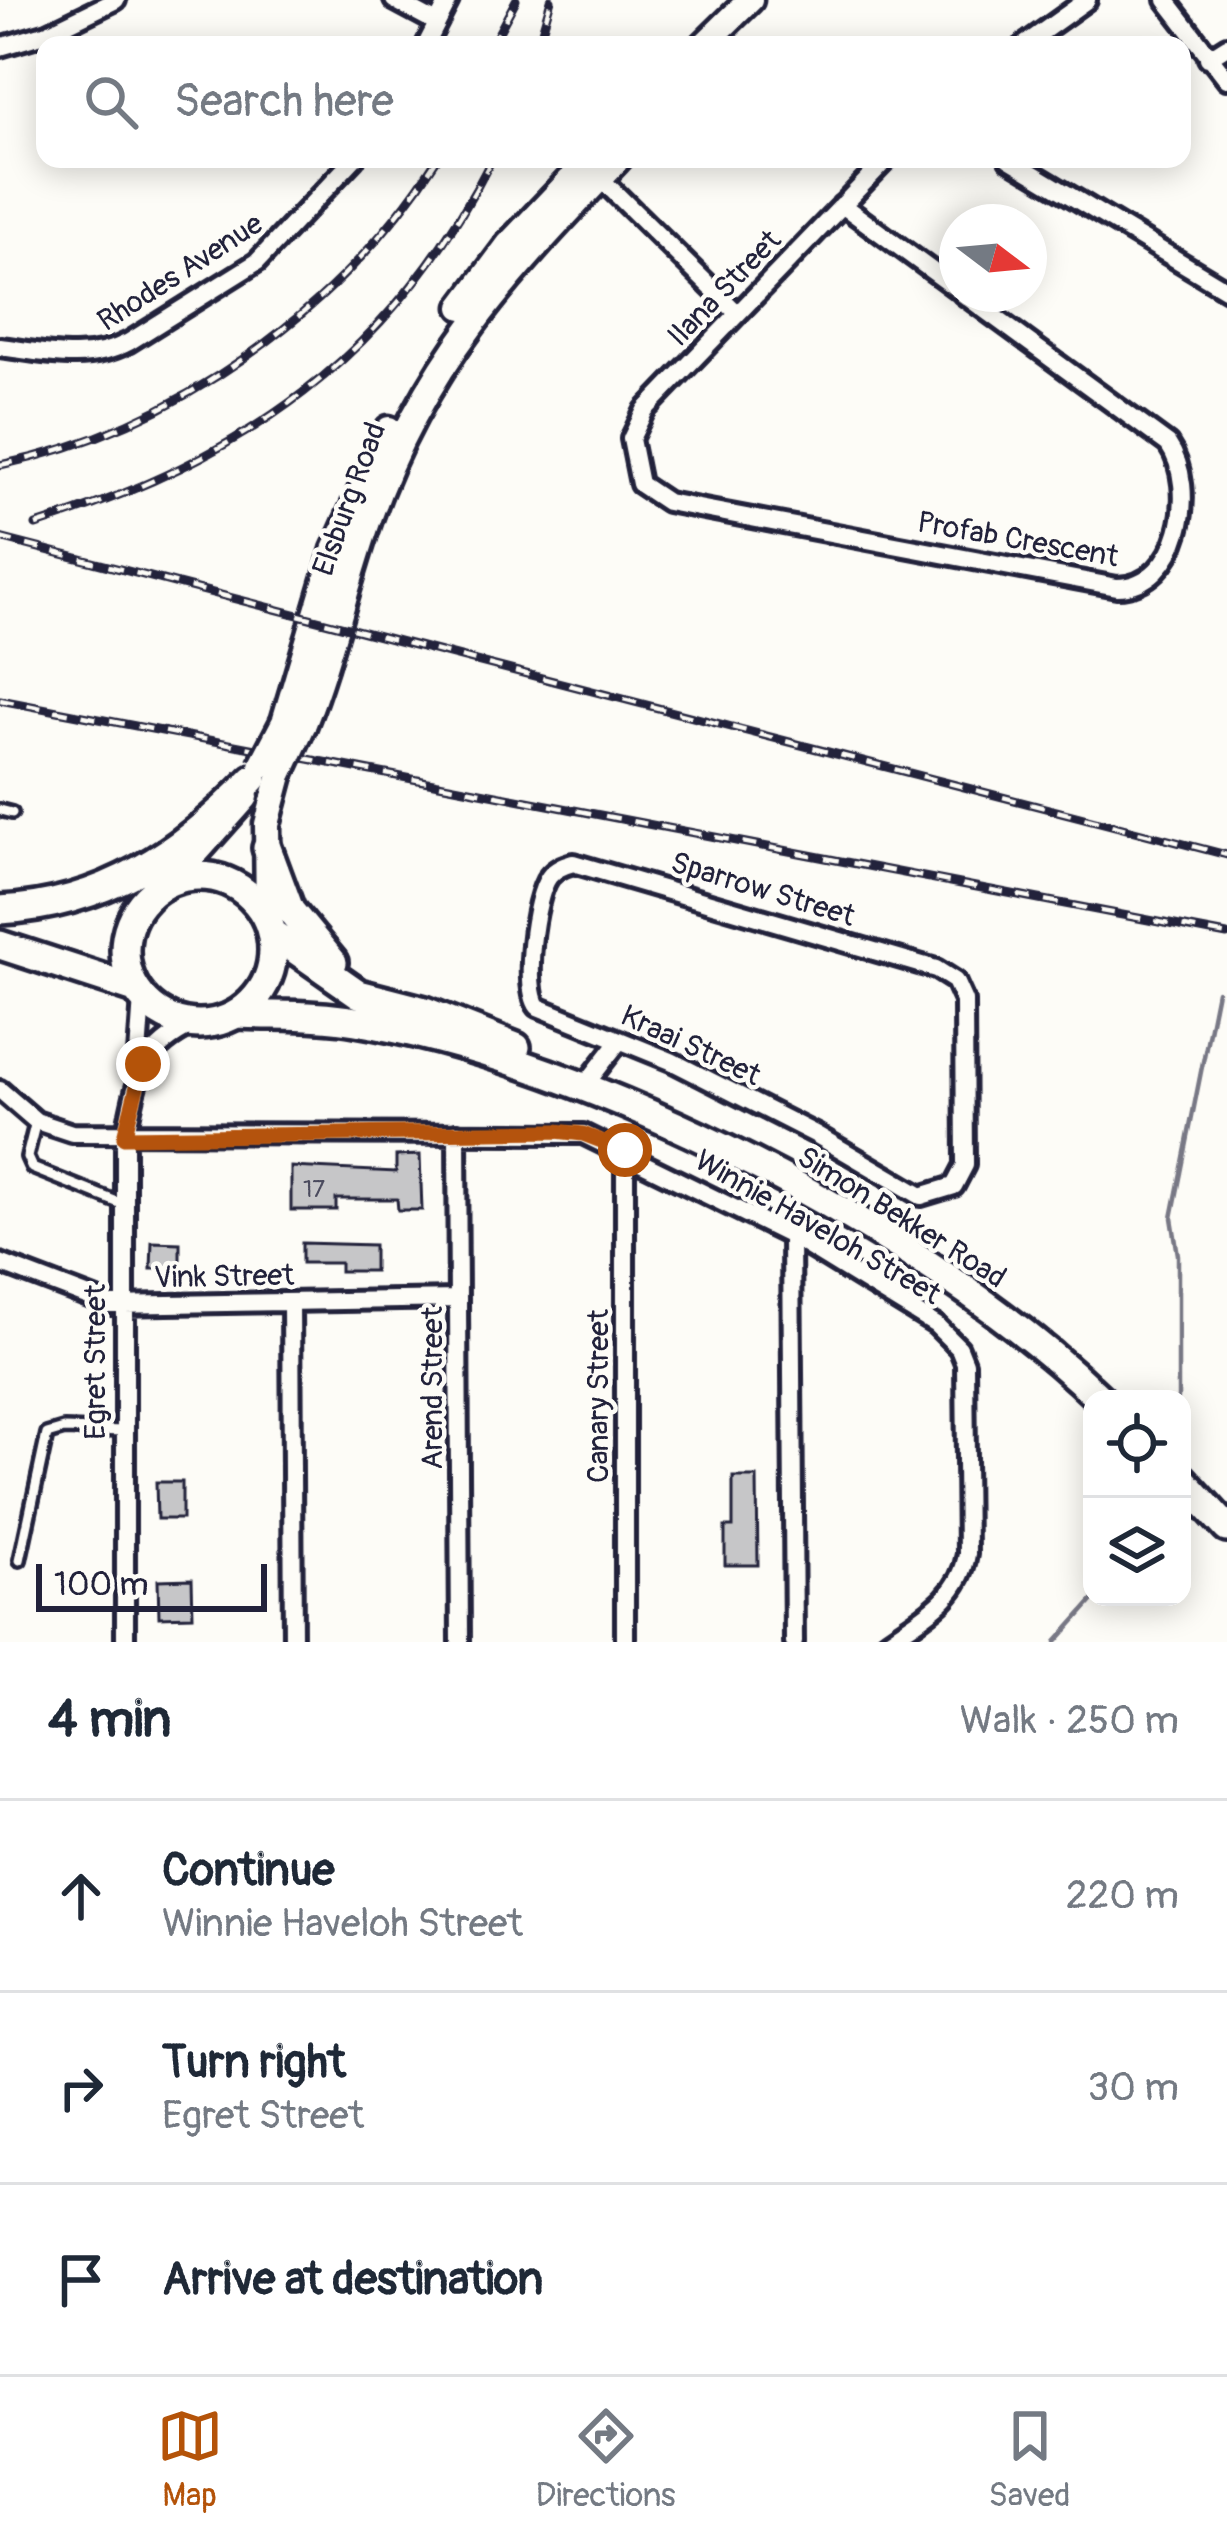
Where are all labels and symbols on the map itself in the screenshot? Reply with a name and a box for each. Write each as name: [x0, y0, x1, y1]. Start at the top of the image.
north arrow: [939, 204, 1047, 312]
street label: Rhodes Avenue: [91, 205, 270, 340]
street label: Ilana Street: [660, 222, 790, 354]
street label: Elsburg Road: [305, 417, 394, 581]
street label: Profab Crescent: [915, 504, 1122, 576]
street label: Sparrow Street: [666, 844, 860, 935]
street label: Kraai Street: [615, 997, 767, 1094]
route end: [116, 1037, 170, 1091]
route start: [598, 1123, 652, 1177]
street label: Simon Bekker Road: [791, 1138, 1013, 1296]
street label: Winnie Haveloh Street: [688, 1142, 948, 1313]
house number: 17: [303, 1175, 325, 1204]
street label: Vink Street: [154, 1257, 295, 1296]
street label: Egret Street: [77, 1283, 114, 1440]
street label: Arend Street: [414, 1305, 451, 1470]
street label: Canary Street: [580, 1308, 617, 1483]
scale bar: [36, 1558, 267, 1611]

